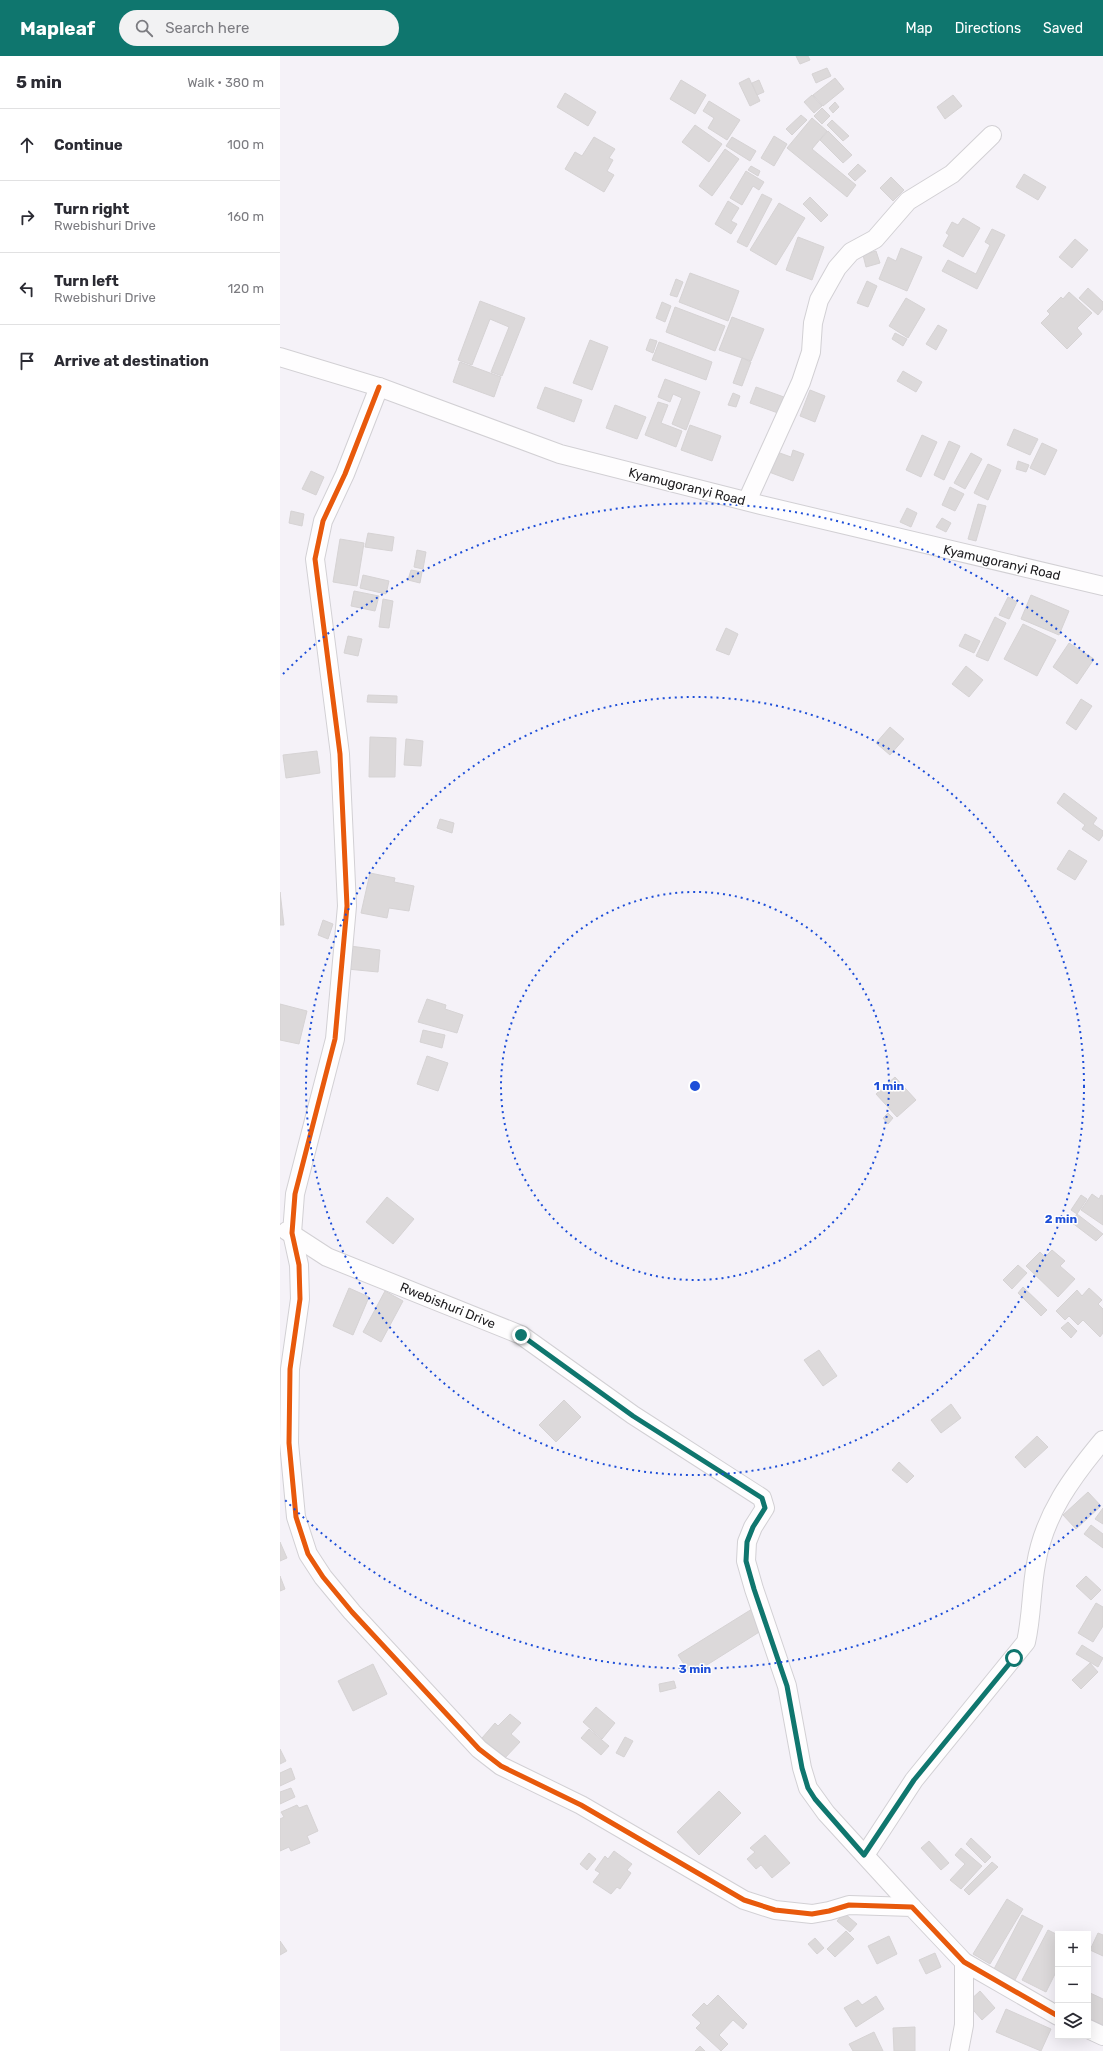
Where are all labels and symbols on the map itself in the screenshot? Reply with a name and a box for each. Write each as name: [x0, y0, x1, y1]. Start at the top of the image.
street label: Kyamugoranyi Road: [627, 465, 747, 509]
street label: Kyamugoranyi Road: [942, 542, 1062, 584]
centre of rings: [688, 1079, 702, 1093]
text: 1 min: [874, 1079, 905, 1093]
text: 2 min: [1045, 1212, 1078, 1226]
street label: Rwebishuri Drive: [398, 1279, 498, 1331]
route end: [512, 1326, 530, 1344]
route start: [1005, 1649, 1023, 1667]
text: 3 min: [679, 1662, 712, 1676]

